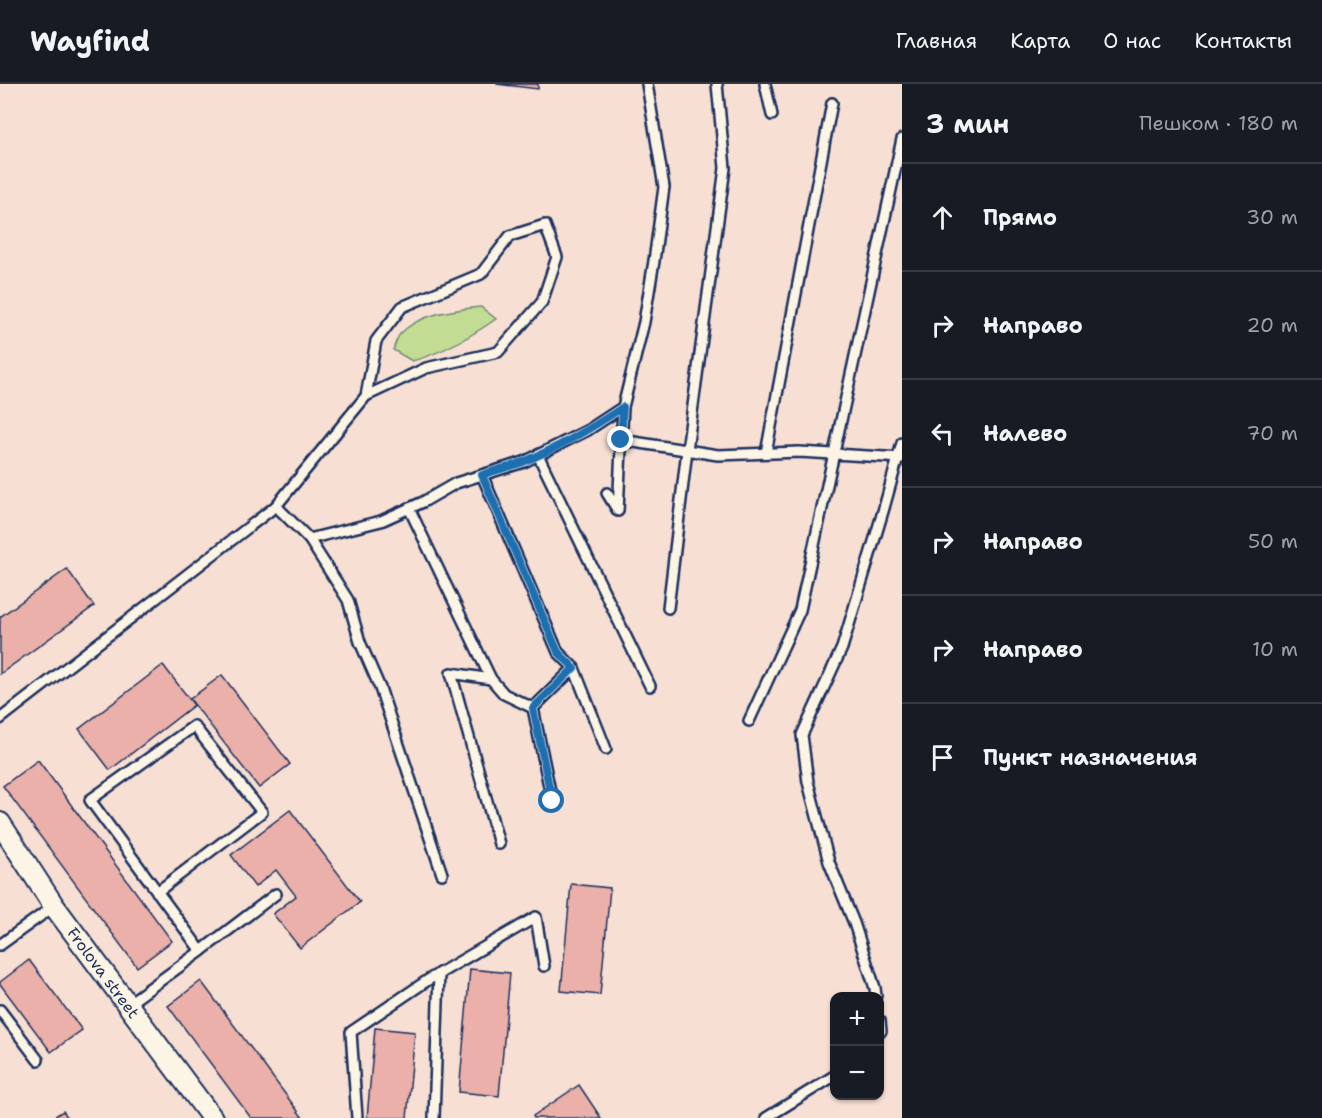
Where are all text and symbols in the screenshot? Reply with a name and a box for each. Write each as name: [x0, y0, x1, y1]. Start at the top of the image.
text: Wayfind: [30, 22, 150, 60]
text: Главная: [896, 27, 977, 55]
text: Карта: [1010, 27, 1070, 55]
text: О нас: [1103, 27, 1161, 55]
text: Контакты: [1194, 27, 1292, 55]
text: 3 мин: [926, 106, 1009, 141]
text: Пешком · 180 m: [1139, 110, 1298, 136]
icon: ahead: [926, 201, 959, 234]
text: Прямо: [983, 203, 1057, 232]
text: 30 m: [1246, 204, 1298, 230]
icon: right: [926, 309, 959, 342]
text: Направо: [983, 311, 1083, 340]
text: 20 m: [1247, 312, 1298, 338]
icon: left: [926, 417, 959, 450]
text: Налево: [983, 419, 1067, 448]
text: 70 m: [1246, 420, 1298, 446]
route end: [607, 426, 633, 452]
icon: right: [926, 525, 959, 558]
text: Направо: [983, 527, 1083, 556]
text: 50 m: [1248, 528, 1298, 554]
icon: right: [926, 633, 959, 666]
text: Направо: [983, 635, 1083, 664]
text: 10 m: [1252, 636, 1298, 662]
icon: arrive: [926, 741, 959, 774]
text: Пункт назначения: [983, 743, 1197, 772]
route start: [538, 787, 564, 813]
street label: Frolova street: [62, 923, 144, 1023]
map controls: [830, 992, 884, 1100]
button: +: [830, 992, 884, 1046]
button: −: [830, 1046, 884, 1100]

